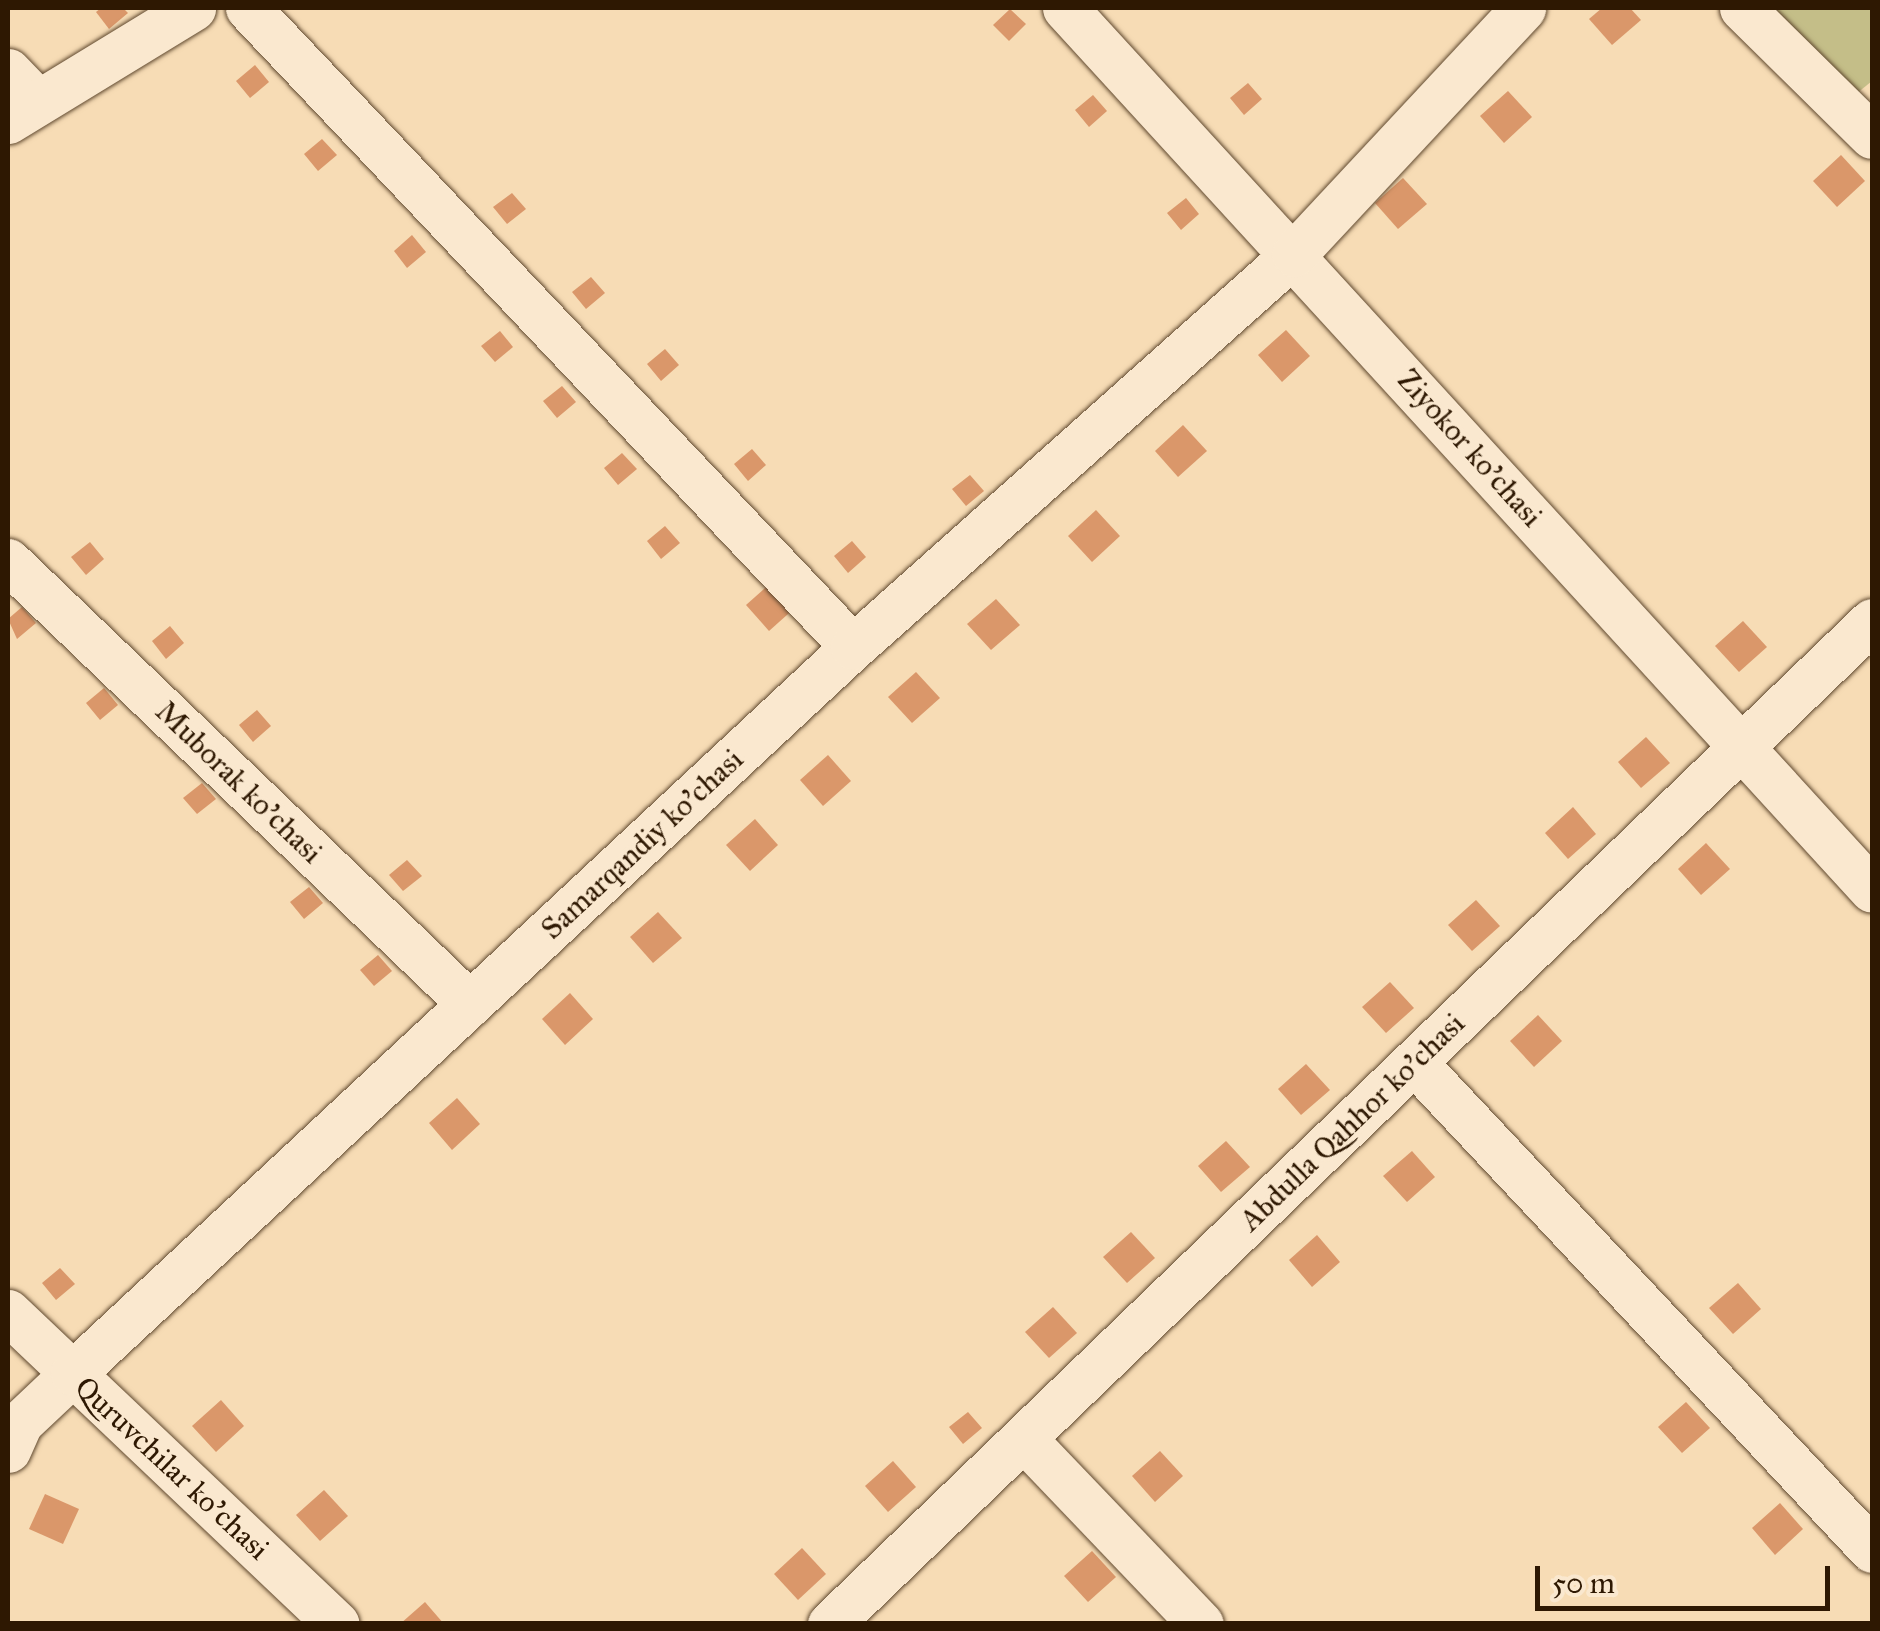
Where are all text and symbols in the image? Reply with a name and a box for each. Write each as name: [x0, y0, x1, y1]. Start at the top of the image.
street label: Ziyokor ko'chasi: [1390, 362, 1550, 534]
street label: Muborak ko'chasi: [148, 693, 330, 871]
street label: Samarqandiy ko'chasi: [534, 741, 750, 947]
street label: Abdulla Qahhor ko'chasi: [1232, 1005, 1472, 1239]
street label: Quruvchilar ko'chasi: [68, 1369, 276, 1567]
scale bar: [1540, 1546, 1835, 1608]
text: 50 m: [1552, 1565, 1615, 1601]

